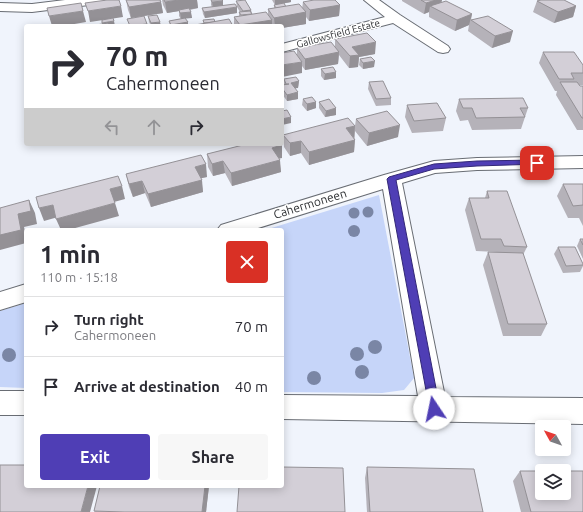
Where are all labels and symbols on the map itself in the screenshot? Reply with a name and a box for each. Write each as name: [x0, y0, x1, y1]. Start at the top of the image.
street label: Gallowsfield Estate: [295, 17, 381, 50]
pin: [520, 146, 554, 180]
street label: Cahermoneen: [272, 186, 348, 221]
position arrow: [413, 388, 455, 430]
north arrow: [535, 420, 571, 456]

